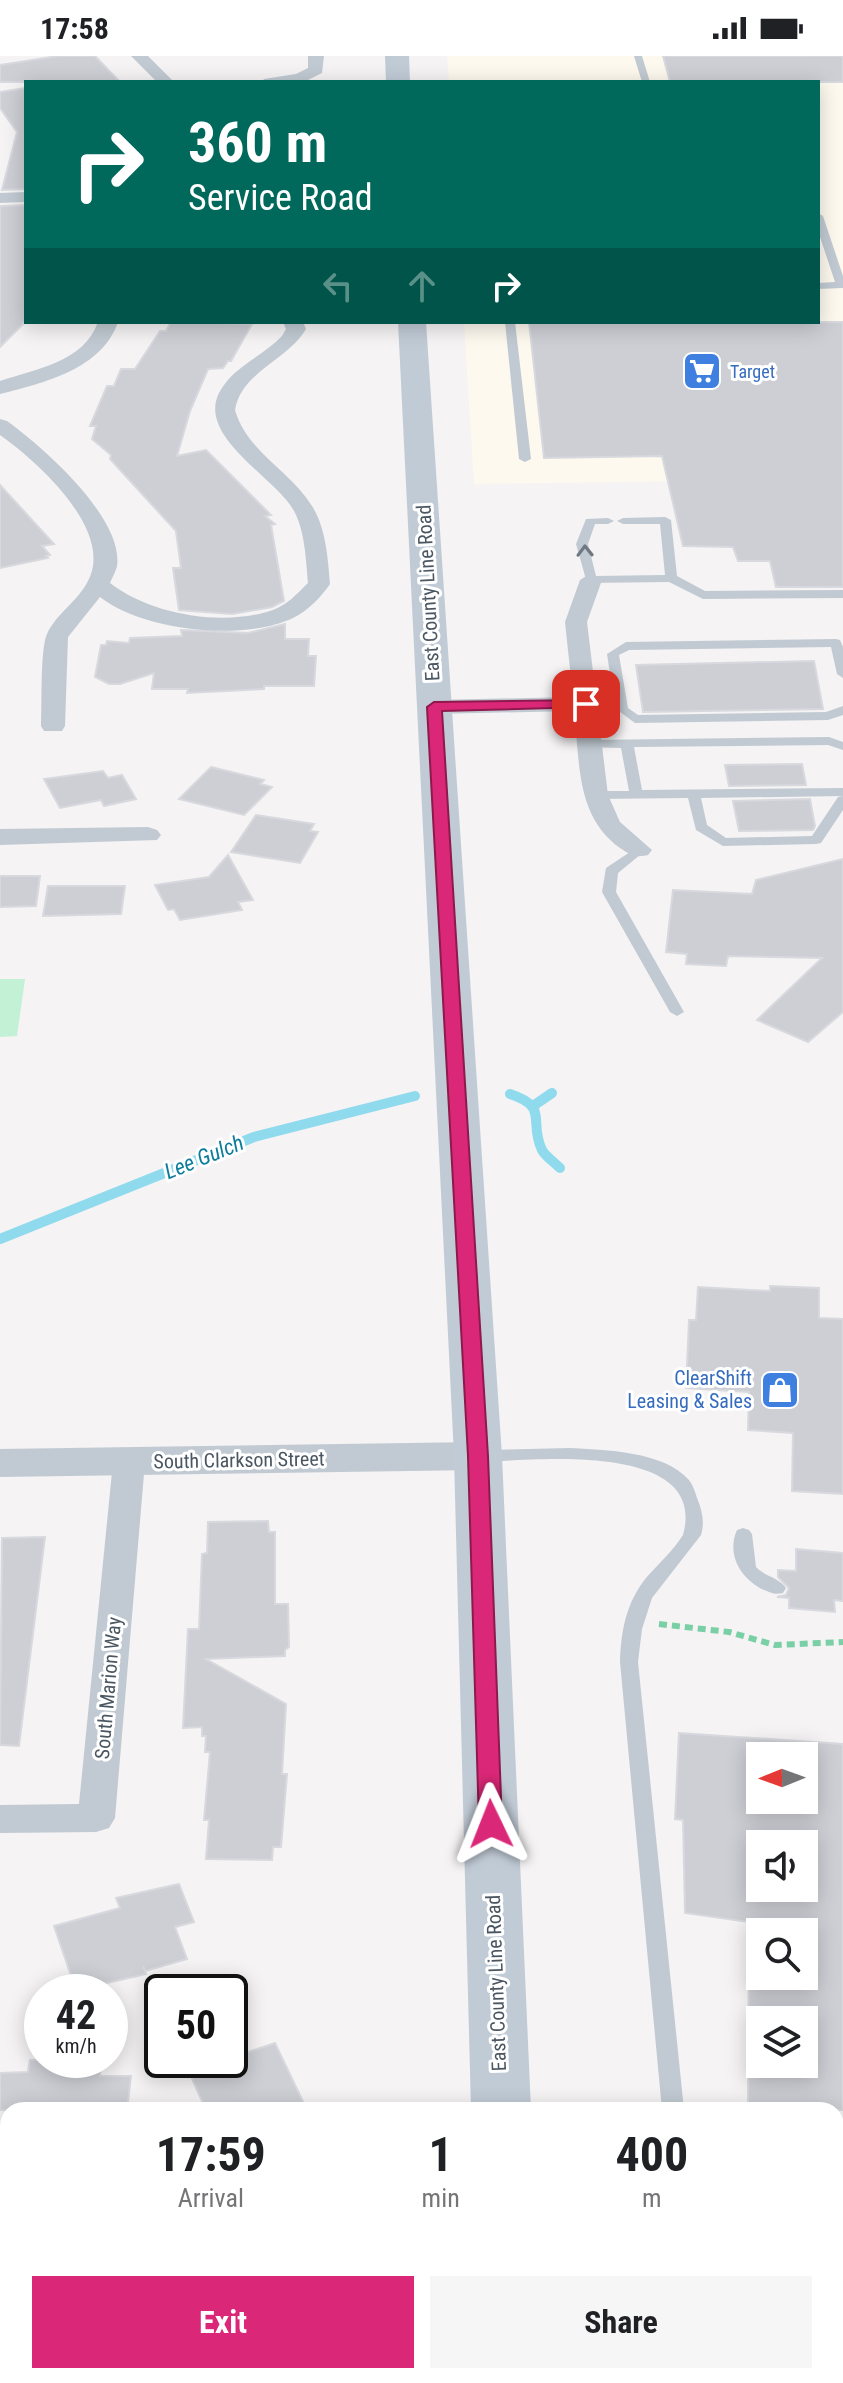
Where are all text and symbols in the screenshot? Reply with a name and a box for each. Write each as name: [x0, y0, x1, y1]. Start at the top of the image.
text: 17:58: [40, 11, 109, 46]
text: 360 m: [188, 110, 327, 176]
icon: right: [56, 112, 160, 216]
text: Service Road: [188, 177, 373, 219]
icon: left: [316, 264, 360, 308]
icon: ahead: [400, 264, 444, 308]
icon: right: [484, 264, 528, 308]
supermarket icon: Target: [681, 350, 723, 392]
place label: Target: [730, 361, 775, 382]
street label: East County Line Road: [411, 504, 445, 682]
one-way arrow: [576, 544, 594, 556]
pin: [552, 670, 620, 738]
icon: arrive: [564, 682, 608, 726]
water label: Lee Gulch: [161, 1130, 247, 1184]
place label: ClearShift Leasing & Sales: [627, 1366, 752, 1413]
shop icon: ClearShift Leasing & Sales: [759, 1369, 801, 1411]
street label: South Clarkson Street: [153, 1447, 325, 1473]
street label: South Marion Way: [90, 1616, 126, 1760]
north arrow: [746, 1742, 818, 1814]
map controls: [746, 1742, 818, 2078]
position arrow: [449, 1782, 533, 1866]
button: sound: [746, 1830, 818, 1902]
street label: East County Line Road: [481, 1894, 511, 2072]
button: search: [746, 1918, 818, 1990]
speed limit sign: 50: [144, 1974, 248, 2078]
text: 42: [56, 1992, 96, 2039]
button: layers: [746, 2006, 818, 2078]
text: km/h: [55, 2034, 97, 2058]
text: 17:59: [156, 2126, 266, 2183]
text: 1: [429, 2126, 453, 2183]
text: 400: [615, 2126, 688, 2183]
text: Arrival: [178, 2183, 244, 2213]
text: min: [422, 2183, 460, 2213]
text: m: [642, 2183, 662, 2213]
button: Exit: [32, 2276, 414, 2368]
button: Share: [430, 2276, 812, 2368]

